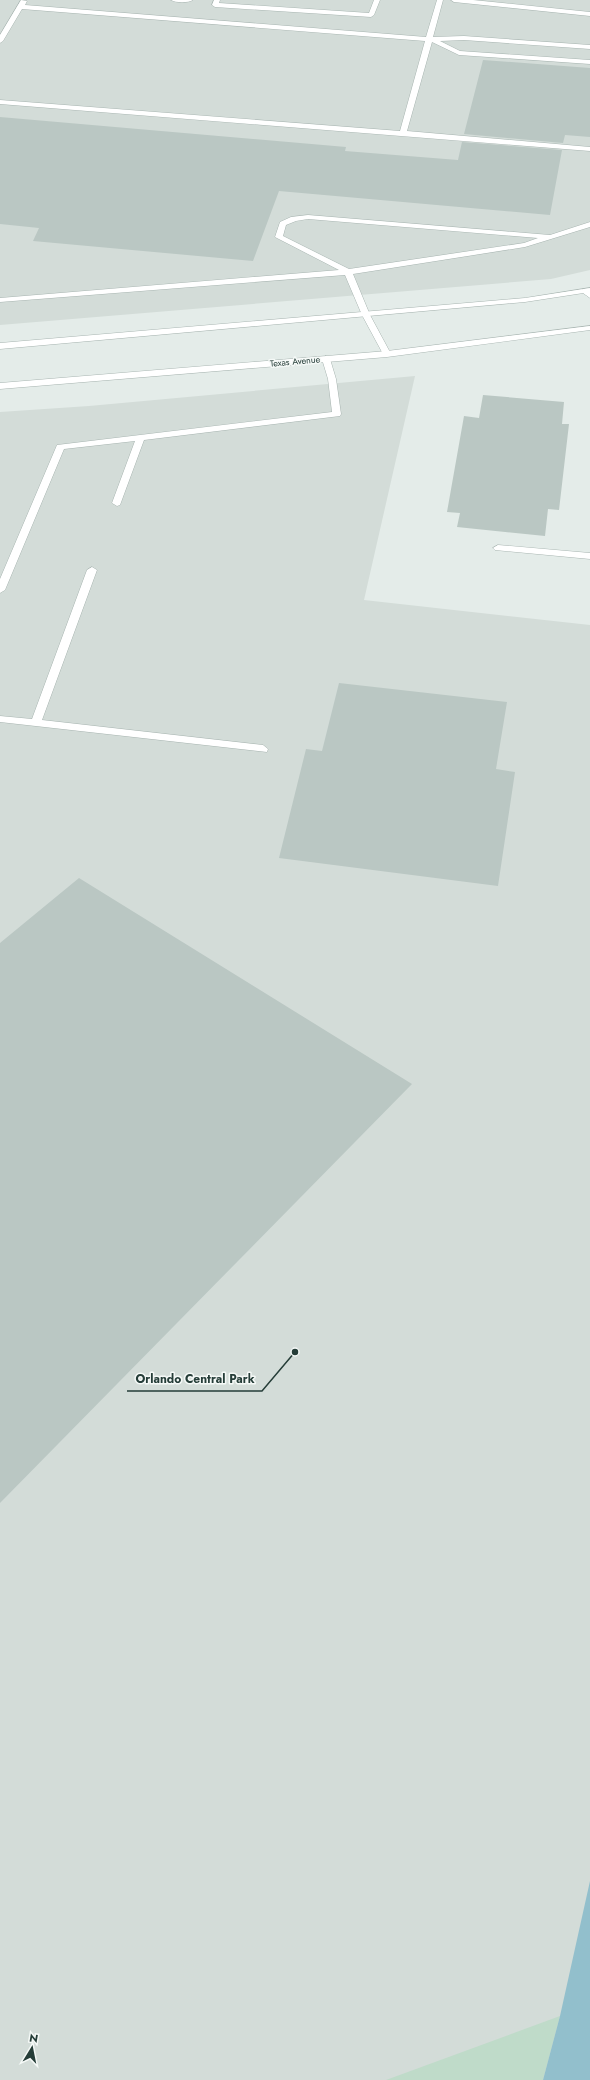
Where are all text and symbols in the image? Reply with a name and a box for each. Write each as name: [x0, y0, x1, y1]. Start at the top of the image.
street label: Texas Avenue: [269, 352, 321, 370]
callout: Orlando Central Park: [127, 1367, 262, 1391]
text: Orlando Central Park: [135, 1370, 255, 1388]
north arrow: [12, 2028, 52, 2068]
text: N: [28, 2030, 39, 2047]

